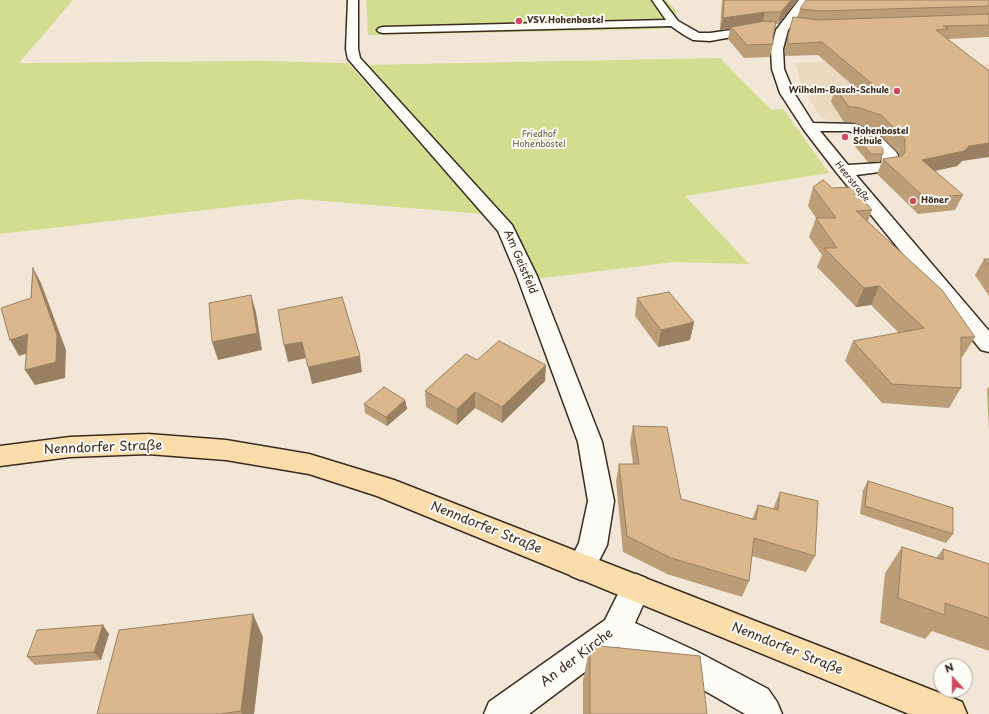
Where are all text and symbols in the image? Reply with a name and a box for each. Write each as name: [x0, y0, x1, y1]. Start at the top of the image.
marker: VSV Hohenbostel: [514, 16, 524, 26]
place label: VSV Hohenbostel: [527, 16, 603, 26]
place label: Wilhelm-Busch-Schule: [789, 86, 889, 96]
marker: Wilhelm-Busch-Schule: [892, 86, 902, 96]
place label: Hohenbostel Schule: [853, 127, 908, 148]
park label: Friedhof Hohenbostel: [512, 130, 566, 151]
marker: Hohenbostel Schule: [840, 132, 850, 142]
street label: Heerstraße: [832, 160, 872, 204]
marker: Höner: [908, 196, 918, 206]
place label: Höner: [921, 196, 949, 206]
street label: Am Geistfeld: [501, 228, 539, 296]
street label: Nenndorfer Straße: [44, 438, 162, 458]
street label: Nenndorfer Straße: [428, 499, 544, 557]
street label: Nenndorfer Straße: [729, 620, 845, 678]
street label: An der Kirche: [538, 626, 616, 690]
north arrow: [933, 658, 973, 698]
text: N: [942, 658, 956, 677]

